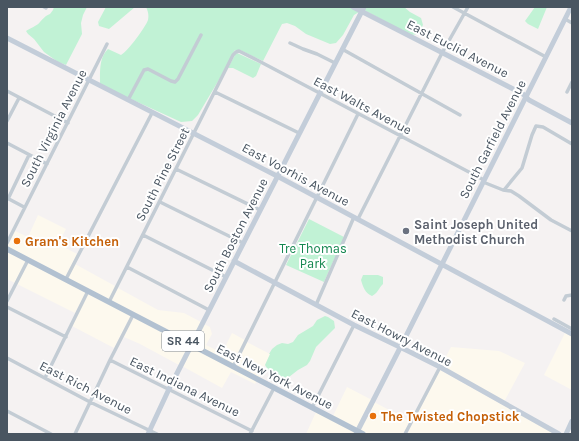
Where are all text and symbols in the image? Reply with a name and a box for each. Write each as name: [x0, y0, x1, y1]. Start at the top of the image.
street label: East Euclid Avenue: [404, 16, 511, 81]
street label: South Virginia Avenue: [17, 66, 90, 190]
street label: East Walts Avenue: [311, 73, 415, 138]
street label: South Garfield Avenue: [456, 77, 529, 201]
street label: South Pine Street: [132, 125, 193, 224]
street label: East Voorhis Avenue: [239, 140, 352, 209]
street label: South Boston Avenue: [200, 175, 271, 295]
place label: Saint Joseph United Methodist Church: [414, 217, 538, 247]
marker: Saint Joseph United Methodist Church: [401, 226, 411, 236]
place label: Gram's Kitchen: [25, 234, 119, 249]
marker: Gram's Kitchen: [12, 236, 22, 246]
park label: Tre Thomas Park: [279, 241, 347, 271]
street label: East Howry Avenue: [349, 306, 455, 369]
road number: SR 44: [162, 331, 204, 351]
street label: East New York Avenue: [214, 341, 336, 412]
street label: East Indiana Avenue: [127, 353, 242, 420]
street label: East Rich Avenue: [37, 358, 135, 417]
place label: The Twisted Chopstick: [381, 409, 520, 424]
marker: The Twisted Chopstick: [368, 411, 378, 421]

